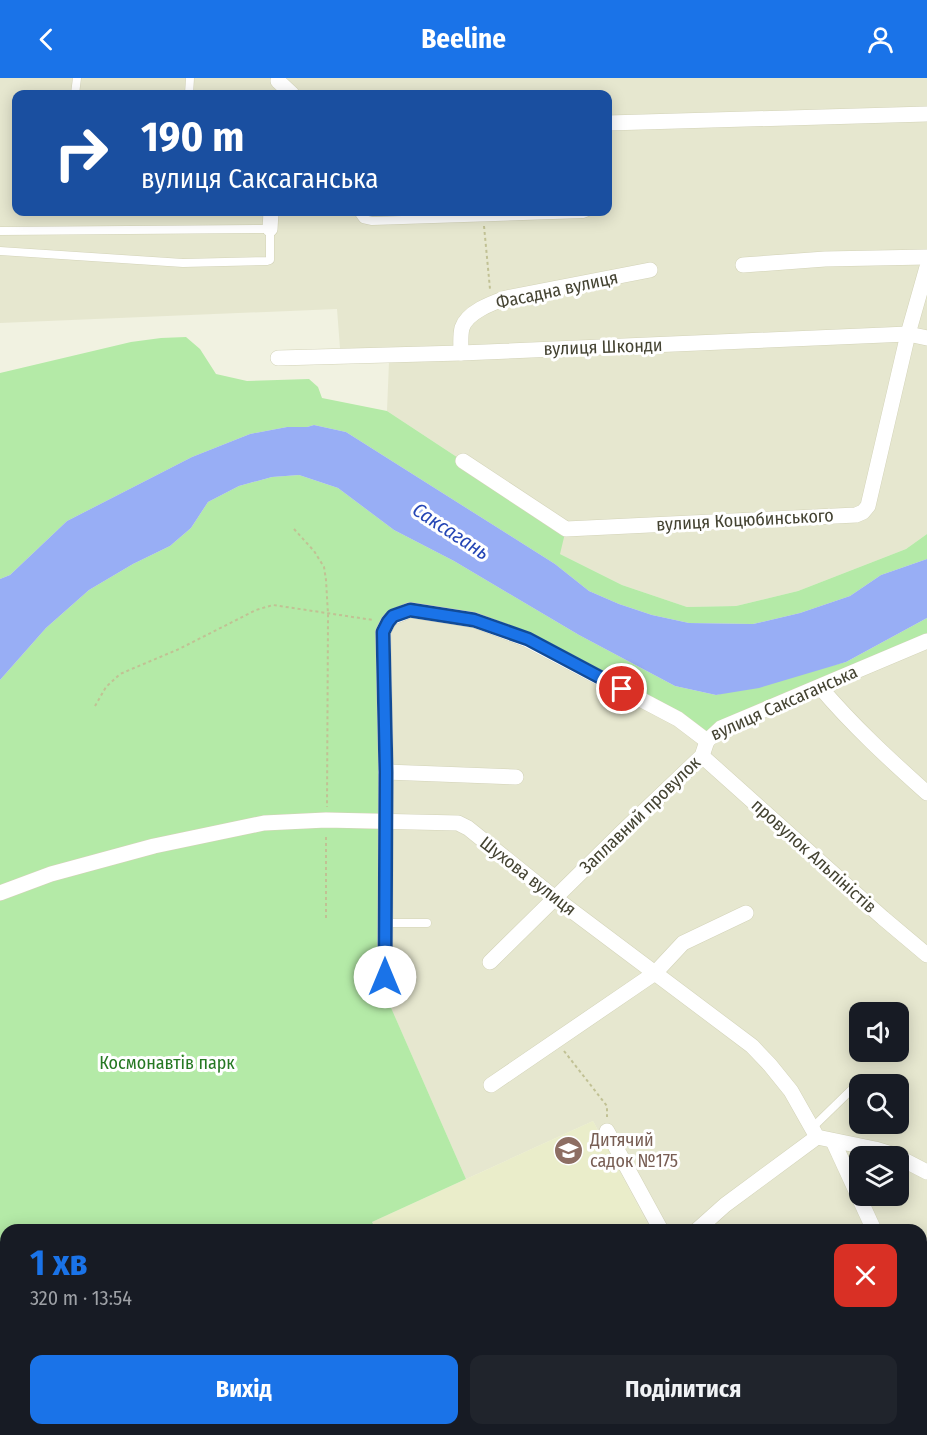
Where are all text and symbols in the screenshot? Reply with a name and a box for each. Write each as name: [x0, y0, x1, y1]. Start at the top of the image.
icon: back: [30, 23, 63, 56]
text: Beeline: [421, 23, 506, 55]
icon: person: [864, 23, 897, 56]
text: 190 m: [141, 112, 244, 162]
icon: right: [42, 114, 120, 192]
text: вулиця Саксаганська: [141, 163, 379, 195]
street label: Фасадна вулиця: [494, 266, 620, 314]
street label: вулиця Шконди: [543, 334, 663, 360]
water label: Саксагань: [408, 497, 494, 565]
street label: вулиця Коцюбинського: [656, 504, 834, 536]
street label: вулиця Саксаганська: [707, 661, 861, 745]
pin: [596, 663, 647, 714]
icon: arrive: [605, 672, 638, 705]
street label: Заплавний провулок: [575, 751, 705, 878]
street label: провулок Альпіністів: [747, 794, 881, 918]
street label: Шухова вулиця: [476, 832, 580, 920]
position arrow: [353, 945, 417, 1009]
map controls: [849, 1002, 909, 1206]
button: sound: [849, 1002, 909, 1062]
park label: Космонавтів парк: [99, 1052, 235, 1074]
button: search: [849, 1074, 909, 1134]
place label: Дитячий садок №175: [589, 1129, 678, 1172]
school or university icon: Дитячий садок №175: [553, 1134, 585, 1166]
button: layers: [849, 1146, 909, 1206]
text: 1 хв: [30, 1241, 88, 1285]
button: close: [834, 1244, 897, 1307]
text: 320 m · 13:54: [30, 1286, 132, 1310]
button: Вихід: [30, 1355, 458, 1424]
button: Поділитися: [470, 1355, 897, 1424]

